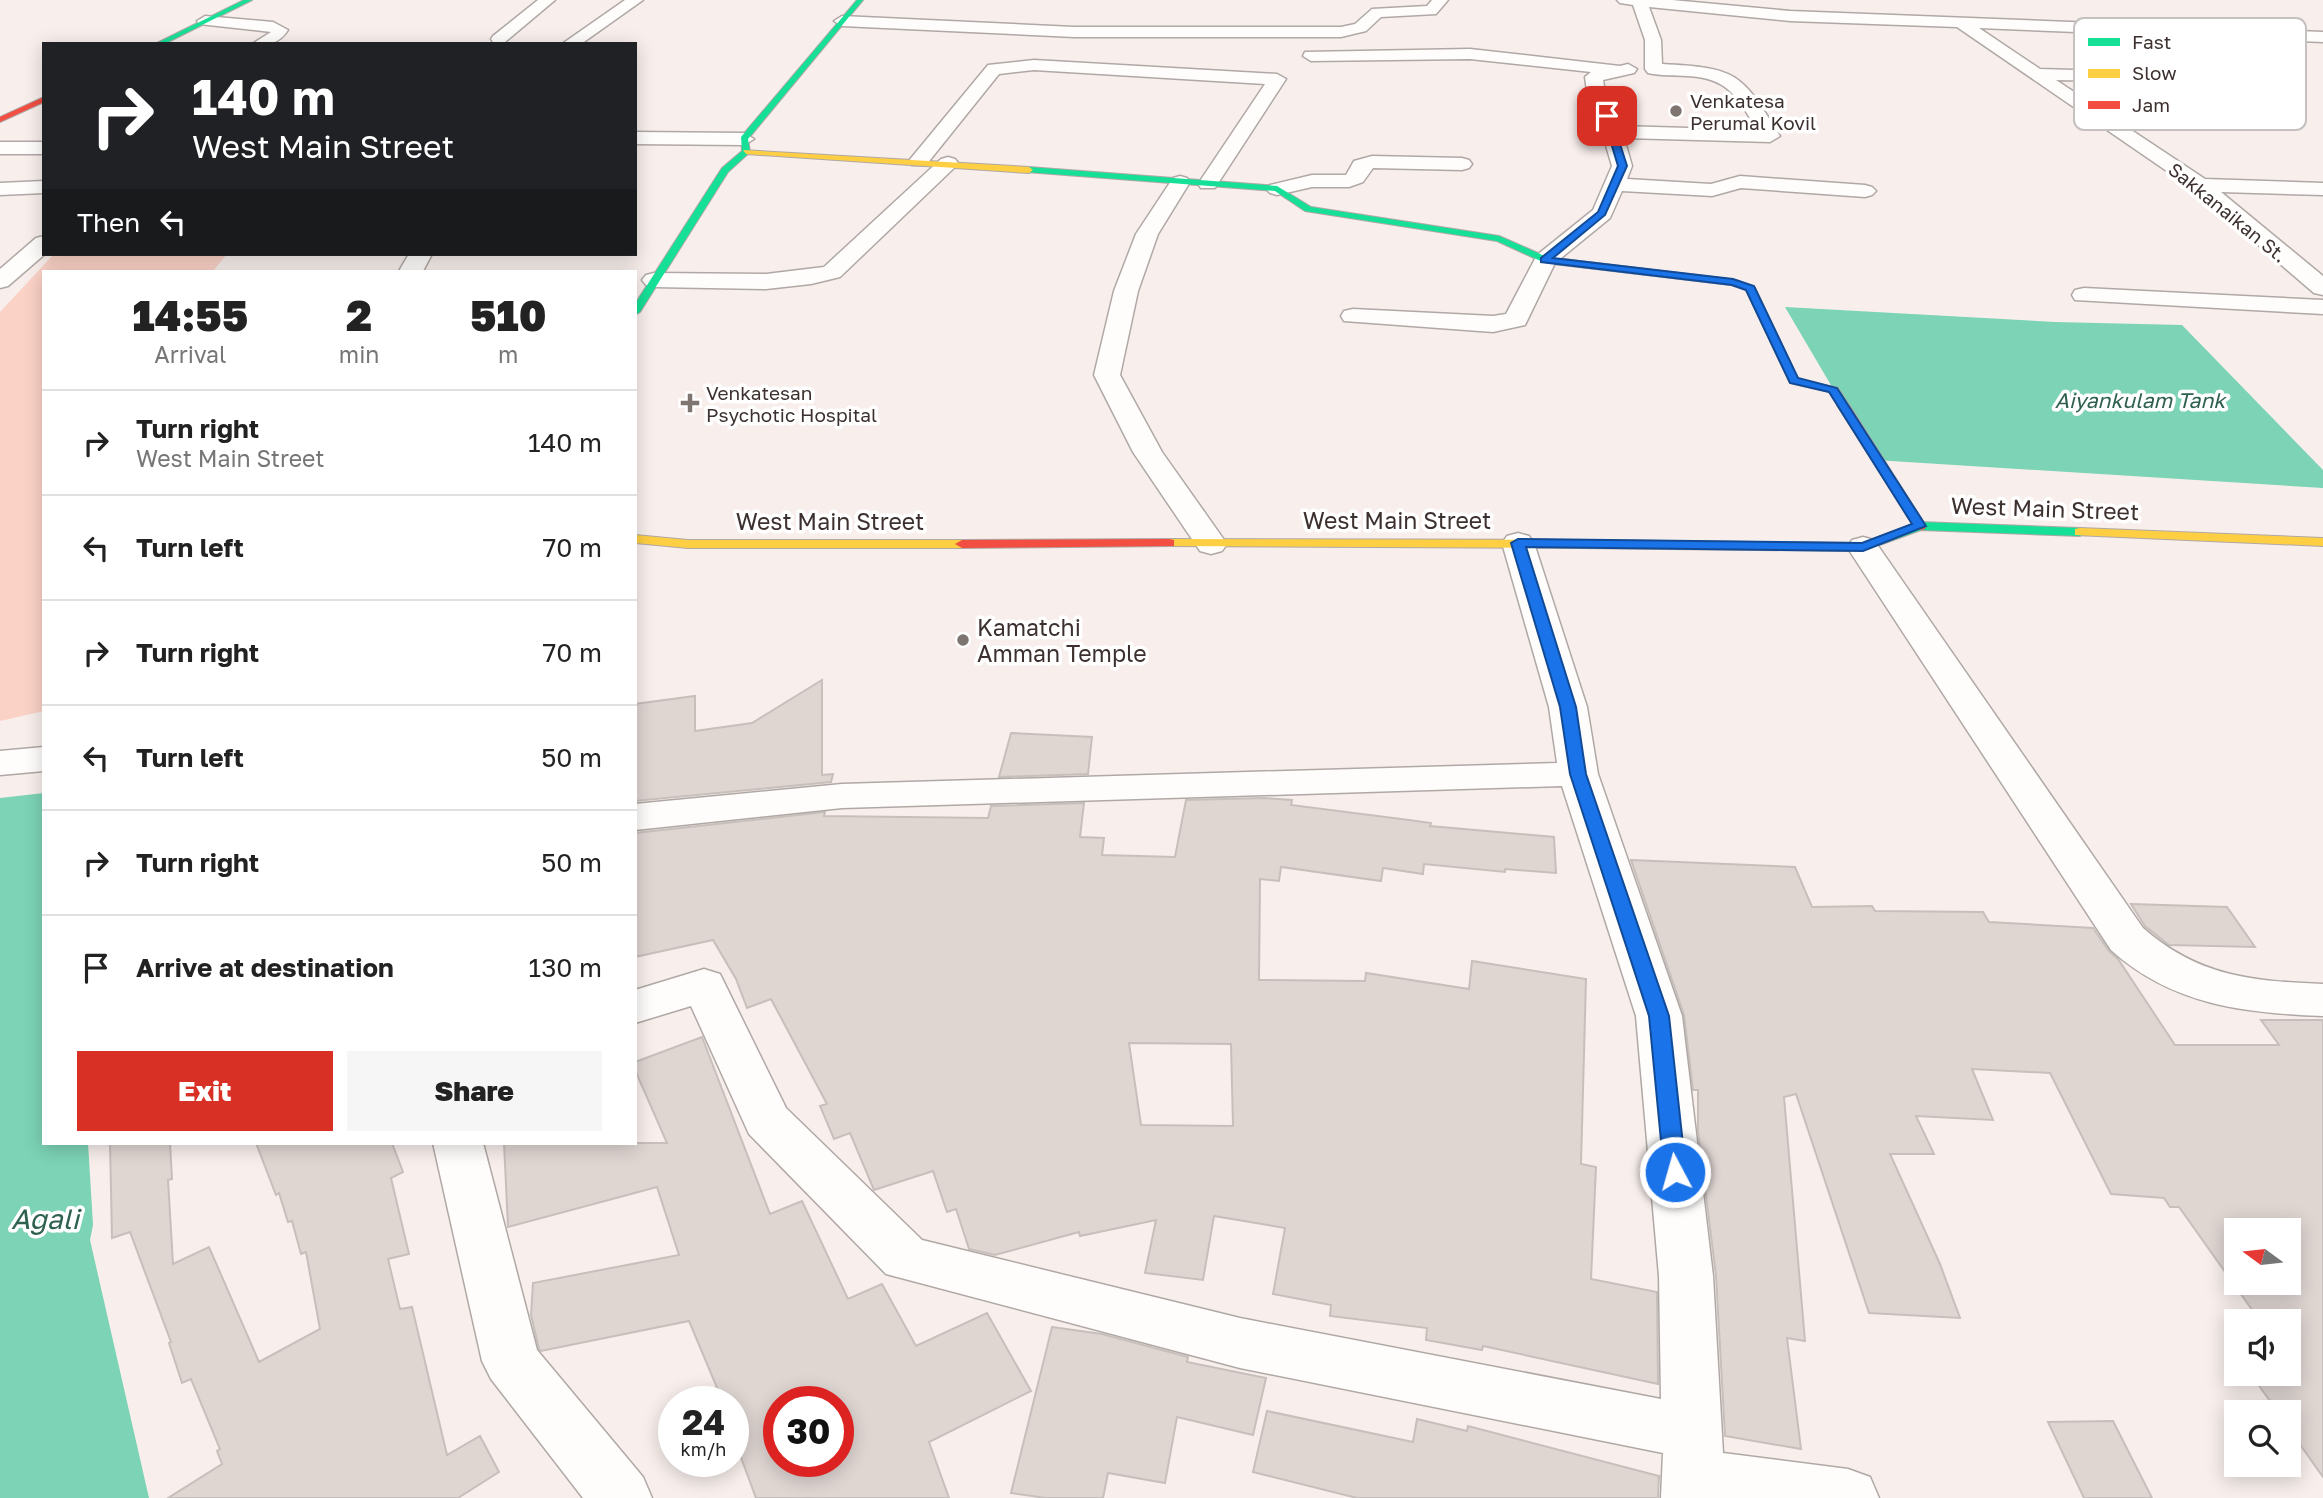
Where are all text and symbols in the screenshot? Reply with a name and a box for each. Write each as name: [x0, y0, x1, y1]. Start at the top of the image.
legend: [2074, 18, 2306, 130]
text: Fast: [2132, 30, 2171, 53]
text: Slow: [2132, 61, 2177, 84]
text: 140 m: [192, 67, 335, 126]
icon: right: [77, 70, 168, 161]
pin: [1577, 86, 1637, 146]
place label: Venkatesa Perumal Kovil: [1690, 89, 1816, 134]
text: Jam: [2132, 93, 2170, 116]
icon: arrive: [1588, 97, 1626, 135]
marker: Venkatesa Perumal Kovil: [1668, 103, 1684, 119]
text: West Main Street: [192, 127, 454, 165]
street label: Sakkanaikan St.: [2164, 157, 2292, 267]
icon: left: [154, 203, 192, 241]
text: Then: [77, 207, 140, 238]
text: 14:55: [133, 290, 248, 340]
text: 2: [346, 290, 372, 340]
text: 510: [470, 290, 546, 340]
text: Arrival: [154, 340, 226, 368]
text: min: [339, 340, 379, 368]
text: m: [498, 340, 518, 368]
place label: Venkatesan Psychotic Hospital: [706, 381, 877, 426]
water label: Aiyankulam Tank: [2055, 387, 2227, 413]
marker: Venkatesan Psychotic Hospital: [680, 393, 700, 413]
text: Turn right: [136, 413, 259, 444]
icon: right: [77, 424, 115, 462]
text: 140 m: [528, 427, 602, 458]
text: West Main Street: [136, 444, 325, 472]
street label: West Main Street: [1950, 491, 2140, 525]
street label: West Main Street: [1303, 506, 1491, 534]
street label: West Main Street: [736, 507, 924, 535]
icon: left: [77, 529, 115, 567]
text: Turn left: [136, 532, 244, 563]
text: 70 m: [543, 532, 602, 563]
place label: Kamatchi Amman Temple: [977, 613, 1147, 667]
marker: Kamatchi Amman Temple: [955, 632, 971, 648]
icon: right: [77, 634, 115, 672]
text: Turn right: [136, 637, 259, 668]
text: 70 m: [543, 637, 602, 668]
icon: left: [77, 739, 115, 777]
text: Turn left: [136, 742, 244, 773]
text: 50 m: [541, 742, 602, 773]
icon: right: [77, 844, 115, 882]
text: Turn right: [136, 847, 259, 878]
text: 50 m: [541, 847, 602, 878]
icon: arrive: [77, 949, 115, 987]
text: Arrive at destination: [136, 952, 394, 983]
text: 130 m: [529, 952, 602, 983]
button: Exit: [77, 1051, 333, 1131]
button: Share: [347, 1051, 602, 1131]
position arrow: [1638, 1135, 1712, 1209]
water label: Agali: [11, 1202, 82, 1235]
north arrow: [2224, 1218, 2301, 1295]
map controls: [2224, 1218, 2301, 1477]
button: sound: [2224, 1309, 2301, 1386]
speed limit sign: 30: [763, 1386, 854, 1477]
button: search: [2224, 1400, 2301, 1477]
text: 24: [682, 1401, 725, 1443]
text: km/h: [681, 1438, 726, 1460]

